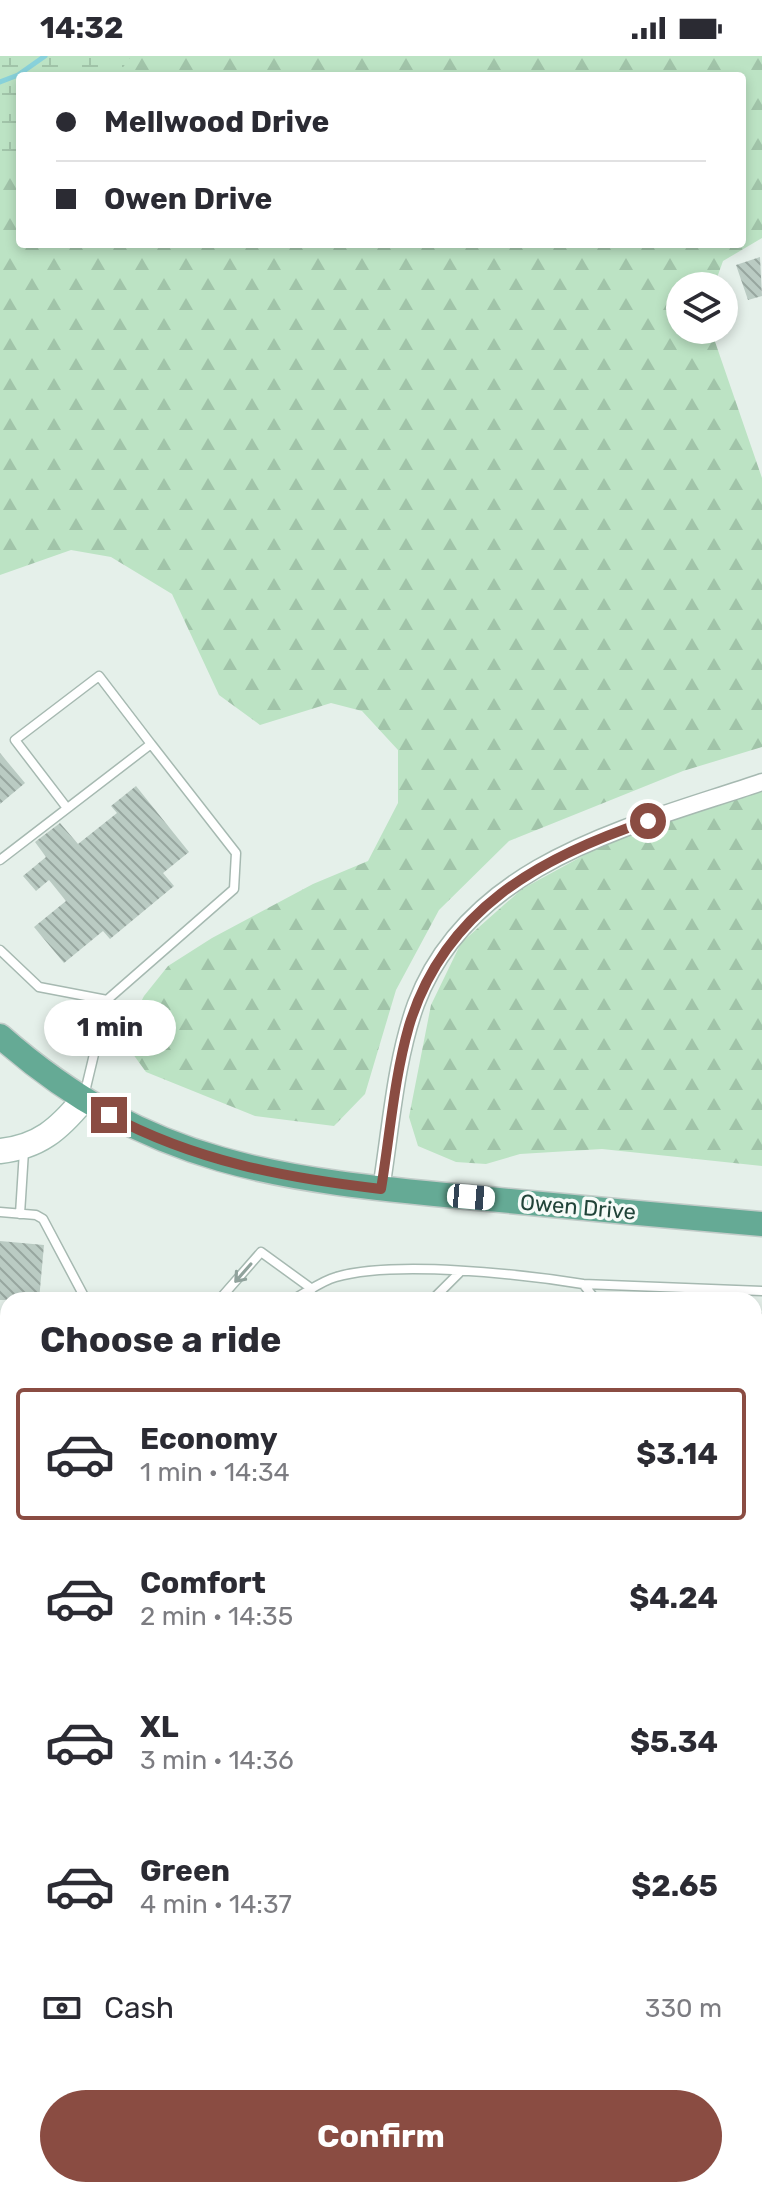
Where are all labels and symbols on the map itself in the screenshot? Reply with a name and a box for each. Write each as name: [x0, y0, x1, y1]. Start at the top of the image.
route start: [630, 803, 666, 839]
callout: 1 min: [43, 999, 175, 1055]
route end: [91, 1097, 127, 1133]
car: [446, 1183, 496, 1211]
street label: Owen Drive: [519, 1188, 637, 1226]
one-way arrow: [234, 1262, 252, 1282]

